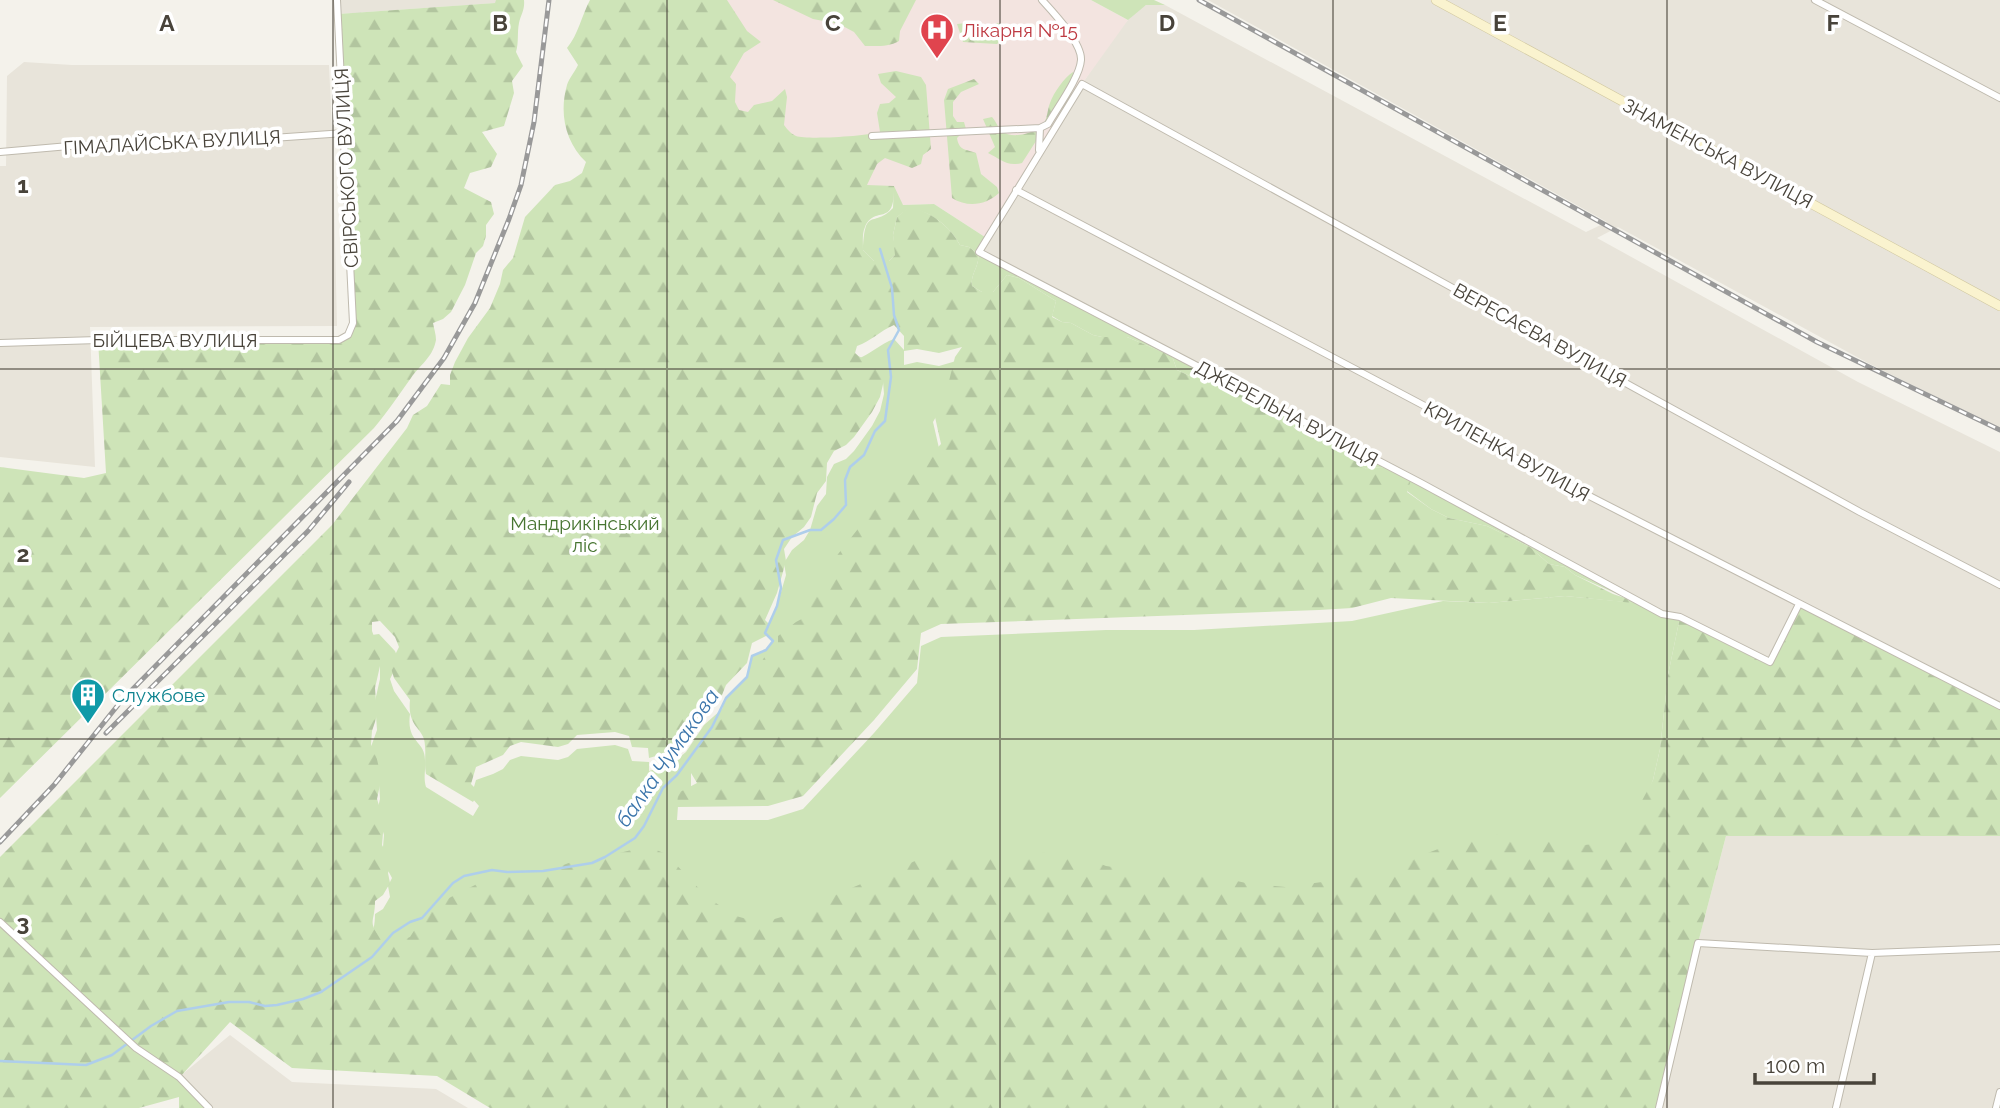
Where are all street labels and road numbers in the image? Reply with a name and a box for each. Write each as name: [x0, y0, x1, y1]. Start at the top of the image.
street label: СВІРСЬКОГО ВУЛИЦЯ: [330, 68, 362, 268]
street label: ЗНАМЕНСЬКА ВУЛИЦЯ: [1619, 94, 1817, 212]
street label: ГІМАЛАЙСЬКА ВУЛИЦЯ: [63, 125, 281, 159]
street label: ВЕРЕСАЄВА ВУЛИЦЯ: [1450, 278, 1630, 392]
street label: БІЙЦЕВА ВУЛИЦЯ: [92, 329, 258, 351]
street label: ДЖЕРЕЛЬНА ВУЛИЦЯ: [1192, 356, 1382, 470]
street label: КРИЛЕНКА ВУЛИЦЯ: [1421, 396, 1593, 506]

